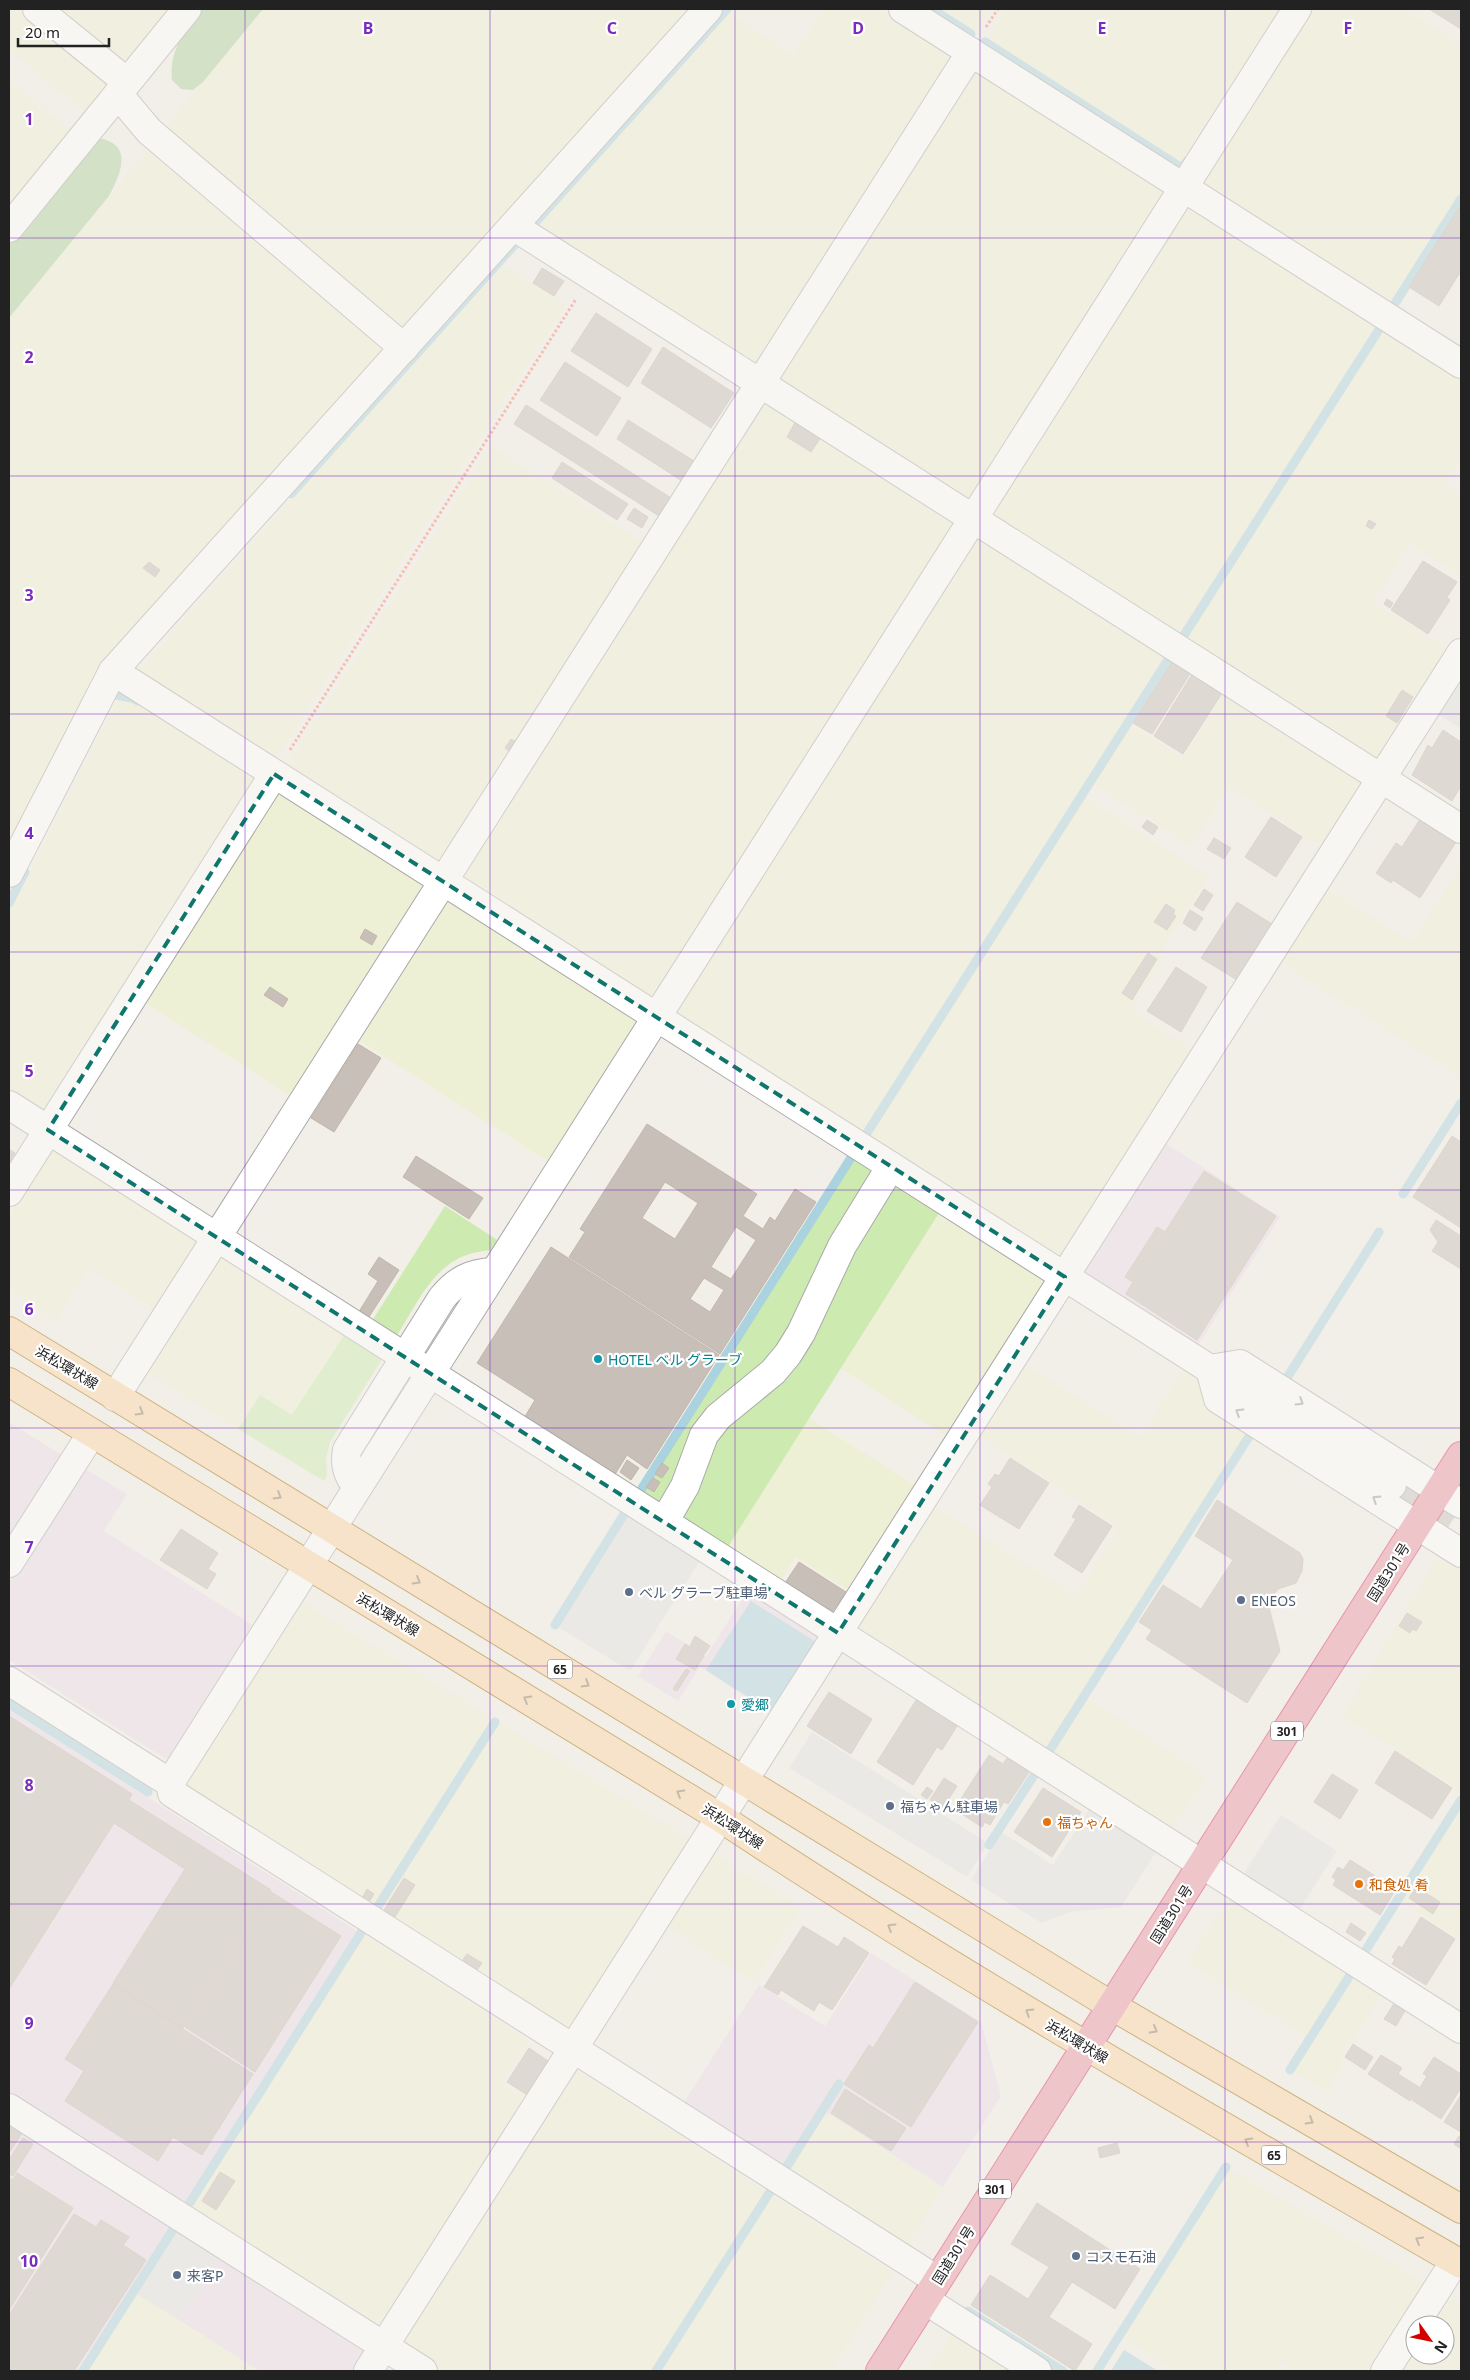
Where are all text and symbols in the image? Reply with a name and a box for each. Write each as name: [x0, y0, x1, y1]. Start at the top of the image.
scale bar: [18, 15, 109, 47]
text: B: [363, 17, 373, 39]
text: C: [607, 17, 617, 39]
text: D: [852, 17, 864, 39]
text: E: [1098, 17, 1107, 39]
text: F: [1344, 17, 1352, 39]
text: 20 m: [25, 22, 60, 42]
text: 1: [24, 108, 34, 130]
text: 2: [24, 346, 34, 368]
text: 3: [24, 584, 34, 606]
text: 4: [24, 822, 34, 844]
text: 5: [24, 1060, 34, 1082]
text: 6: [24, 1298, 34, 1320]
street label: 浜松環状線: [32, 1341, 102, 1393]
place label: HOTEL ベル グラーブ: [608, 1350, 742, 1369]
marker: HOTEL ベル グラーブ: [592, 1353, 604, 1365]
one-way arrow: [1295, 1396, 1304, 1405]
one-way arrow: [134, 1405, 143, 1415]
one-way arrow: [1235, 1409, 1244, 1418]
one-way arrow: [273, 1490, 282, 1500]
one-way arrow: [1372, 1496, 1382, 1505]
text: 7: [24, 1536, 34, 1558]
street label: 国道301号: [1362, 1539, 1414, 1605]
one-way arrow: [412, 1575, 421, 1585]
place label: ベル グラーブ駐車場: [639, 1583, 768, 1602]
marker: ベル グラーブ駐車場: [623, 1586, 635, 1598]
street label: 浜松環状線: [353, 1588, 423, 1640]
place label: ENEOS: [1251, 1591, 1296, 1610]
marker: ENEOS: [1235, 1594, 1247, 1606]
road number: 65: [548, 1660, 572, 1678]
one-way arrow: [580, 1678, 589, 1688]
one-way arrow: [523, 1695, 532, 1705]
place label: 愛郷: [741, 1695, 769, 1714]
marker: 愛郷: [725, 1698, 737, 1710]
road number: 301: [1271, 1722, 1303, 1740]
text: 8: [24, 1774, 34, 1796]
one-way arrow: [677, 1789, 686, 1799]
place label: 福ちゃん駐車場: [900, 1797, 998, 1816]
street label: 浜松環状線: [698, 1799, 768, 1853]
marker: 福ちゃん駐車場: [884, 1800, 896, 1812]
place label: 福ちゃん: [1057, 1813, 1113, 1832]
marker: 福ちゃん: [1041, 1816, 1053, 1828]
place label: 和食処 肴: [1369, 1875, 1429, 1894]
marker: 和食処 肴: [1353, 1878, 1365, 1890]
street label: 国道301号: [1145, 1881, 1197, 1947]
one-way arrow: [887, 1924, 896, 1934]
one-way arrow: [1026, 2009, 1035, 2018]
text: 9: [24, 2012, 34, 2034]
street label: 浜松環状線: [1042, 2015, 1112, 2067]
one-way arrow: [1148, 2024, 1157, 2034]
one-way arrow: [1304, 2114, 1313, 2124]
one-way arrow: [1245, 2137, 1254, 2147]
road number: 65: [1262, 2146, 1286, 2164]
road number: 301: [979, 2180, 1011, 2198]
street label: 国道301号: [927, 2222, 979, 2288]
one-way arrow: [1416, 2236, 1425, 2246]
place label: コスモ石油: [1086, 2247, 1156, 2266]
text: 10: [20, 2250, 38, 2272]
marker: コスモ石油: [1070, 2250, 1082, 2262]
place label: 来客P: [187, 2266, 223, 2285]
marker: 来客P: [171, 2269, 183, 2281]
north arrow: [1405, 2315, 1455, 2365]
text: N: [1430, 2337, 1452, 2357]

